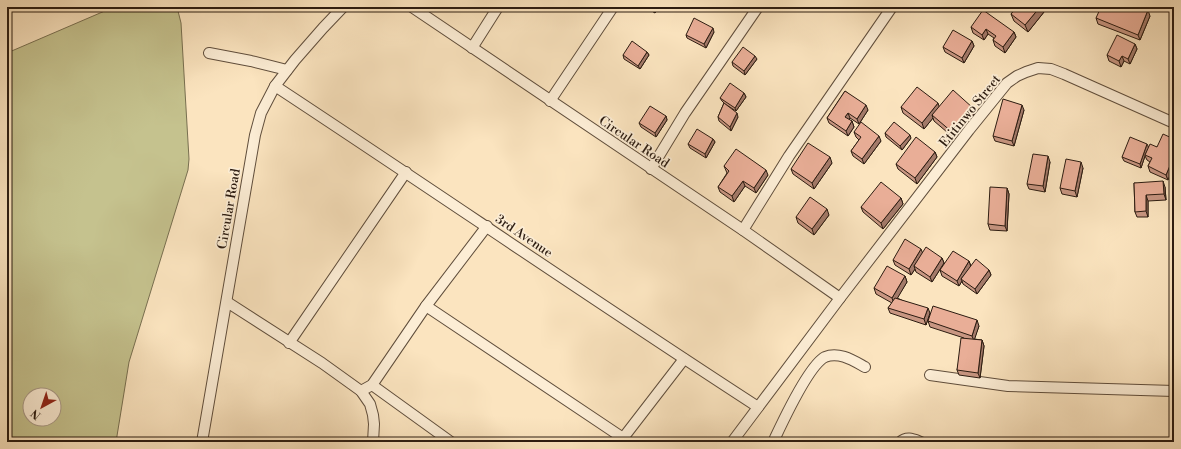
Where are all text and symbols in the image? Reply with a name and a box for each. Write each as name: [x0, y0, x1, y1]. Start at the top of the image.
street label: Etitinwo Street: [936, 71, 1004, 150]
street label: Circular Road: [596, 113, 673, 172]
street label: Circular Road: [214, 167, 244, 251]
street label: 3rd Avenue: [492, 211, 556, 261]
north arrow: [22, 387, 62, 427]
text: N: [28, 406, 44, 422]

